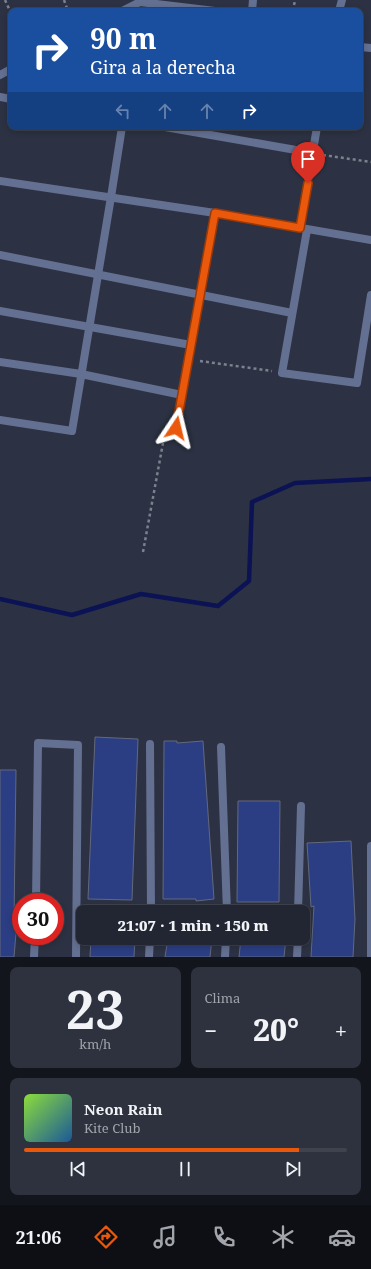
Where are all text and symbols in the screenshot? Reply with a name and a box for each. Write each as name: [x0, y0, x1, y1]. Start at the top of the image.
text: 90 m: [90, 19, 157, 57]
icon: right: [24, 24, 76, 76]
text: Gira a la derecha: [90, 55, 236, 79]
icon: left: [112, 100, 134, 122]
icon: ahead: [154, 100, 176, 122]
icon: ahead: [196, 100, 218, 122]
icon: right: [238, 100, 260, 122]
pin: [291, 142, 325, 183]
icon: arrive: [297, 148, 319, 170]
position arrow: [155, 407, 197, 449]
speed limit sign: 30: [12, 893, 64, 945]
text: 21:07 · 1 min · 150 m: [117, 915, 269, 935]
text: 23: [66, 973, 125, 1044]
text: Clima: [205, 989, 240, 1007]
text: 20°: [253, 1009, 299, 1050]
text: −: [205, 1015, 217, 1045]
text: +: [335, 1015, 347, 1045]
text: km/h: [79, 1035, 111, 1053]
text: Neon Rain: [84, 1099, 162, 1119]
text: Kite Club: [84, 1119, 140, 1137]
icon: previous: [67, 1158, 89, 1180]
icon: pause: [174, 1158, 196, 1180]
icon: next: [282, 1158, 304, 1180]
icon: directions: [92, 1223, 120, 1251]
icon: music: [151, 1223, 179, 1251]
icon: phone: [210, 1223, 238, 1251]
icon: climate: [269, 1223, 297, 1251]
icon: car: [328, 1223, 356, 1251]
text: 21:06: [15, 1225, 62, 1249]

